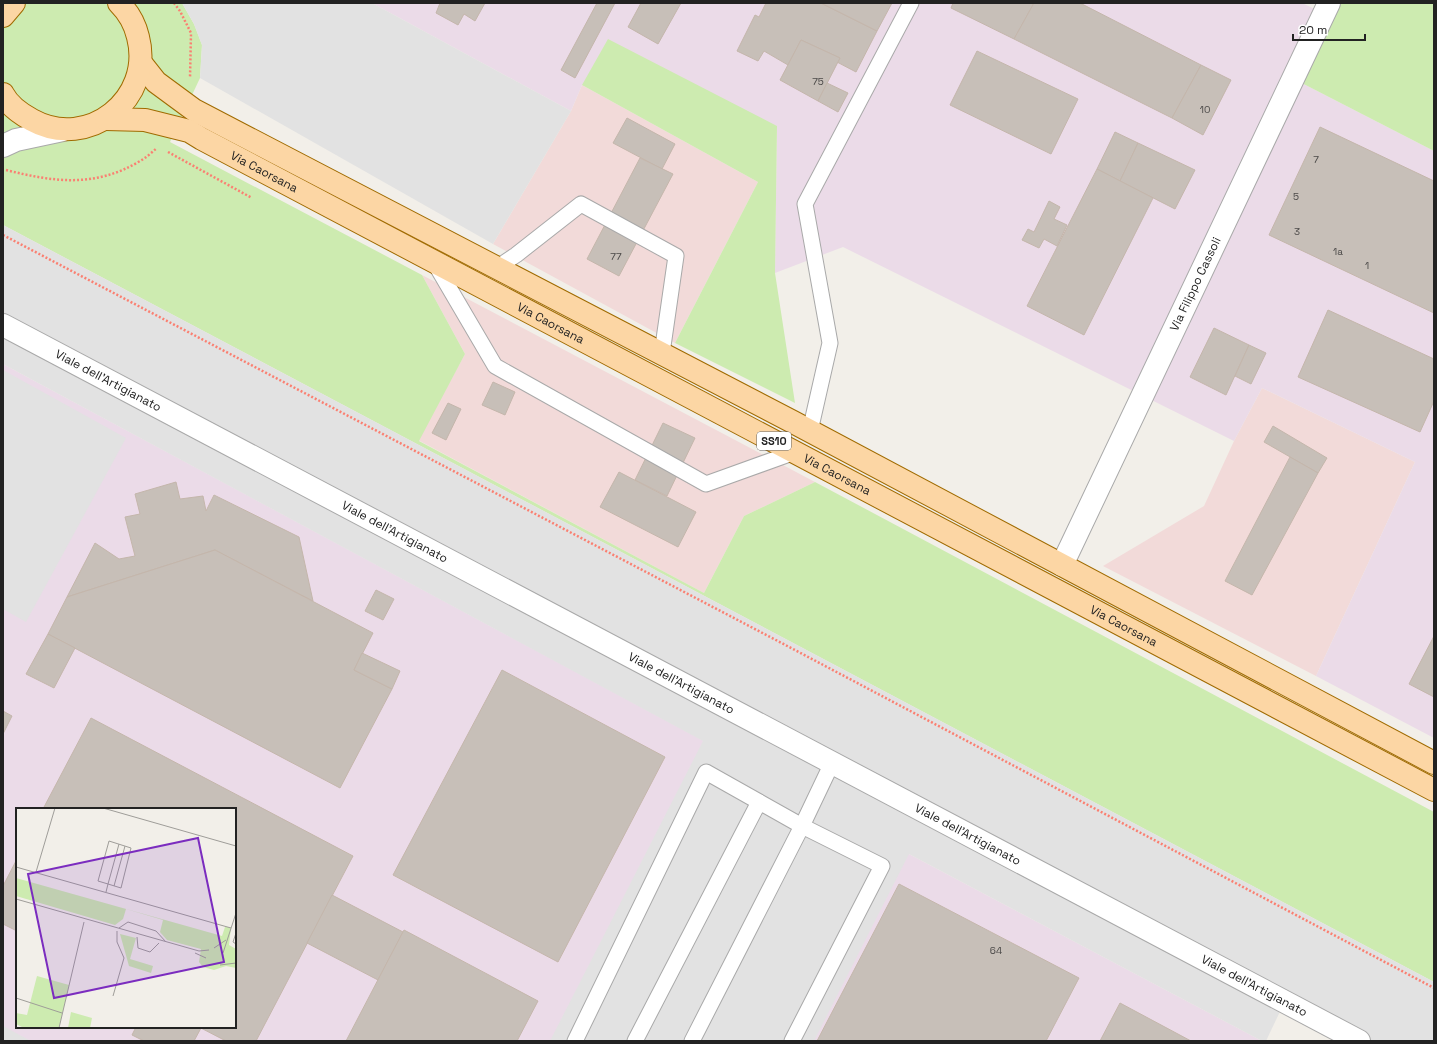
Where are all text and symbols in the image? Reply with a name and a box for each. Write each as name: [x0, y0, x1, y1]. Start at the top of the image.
scale bar: [1293, 16, 1365, 42]
text: 20 m: [1299, 22, 1327, 38]
house number: 75: [812, 75, 824, 88]
house number: 10: [1200, 103, 1210, 116]
street label: Via Caorsana: [228, 147, 301, 196]
house number: 7: [1313, 153, 1319, 166]
house number: 5: [1293, 190, 1299, 203]
house number: 3: [1294, 225, 1300, 238]
street label: Via Filippo Cassoli: [1166, 234, 1225, 334]
house number: 1a: [1333, 245, 1343, 258]
house number: 77: [610, 250, 622, 263]
house number: 1: [1365, 259, 1369, 272]
street label: Via Caorsana: [514, 299, 587, 348]
street label: Viale dell'Artigianato: [52, 346, 164, 415]
road number: SS10: [757, 432, 791, 450]
street label: Via Caorsana: [801, 450, 874, 499]
street label: Viale dell'Artigianato: [339, 497, 451, 566]
street label: Via Caorsana: [1087, 602, 1160, 650]
street label: Viale dell'Artigianato: [625, 649, 737, 718]
street label: Viale dell'Artigianato: [912, 800, 1024, 869]
inset map: [16, 808, 236, 1028]
house number: 64: [990, 944, 1002, 957]
street label: Viale dell'Artigianato: [1198, 951, 1310, 1020]

